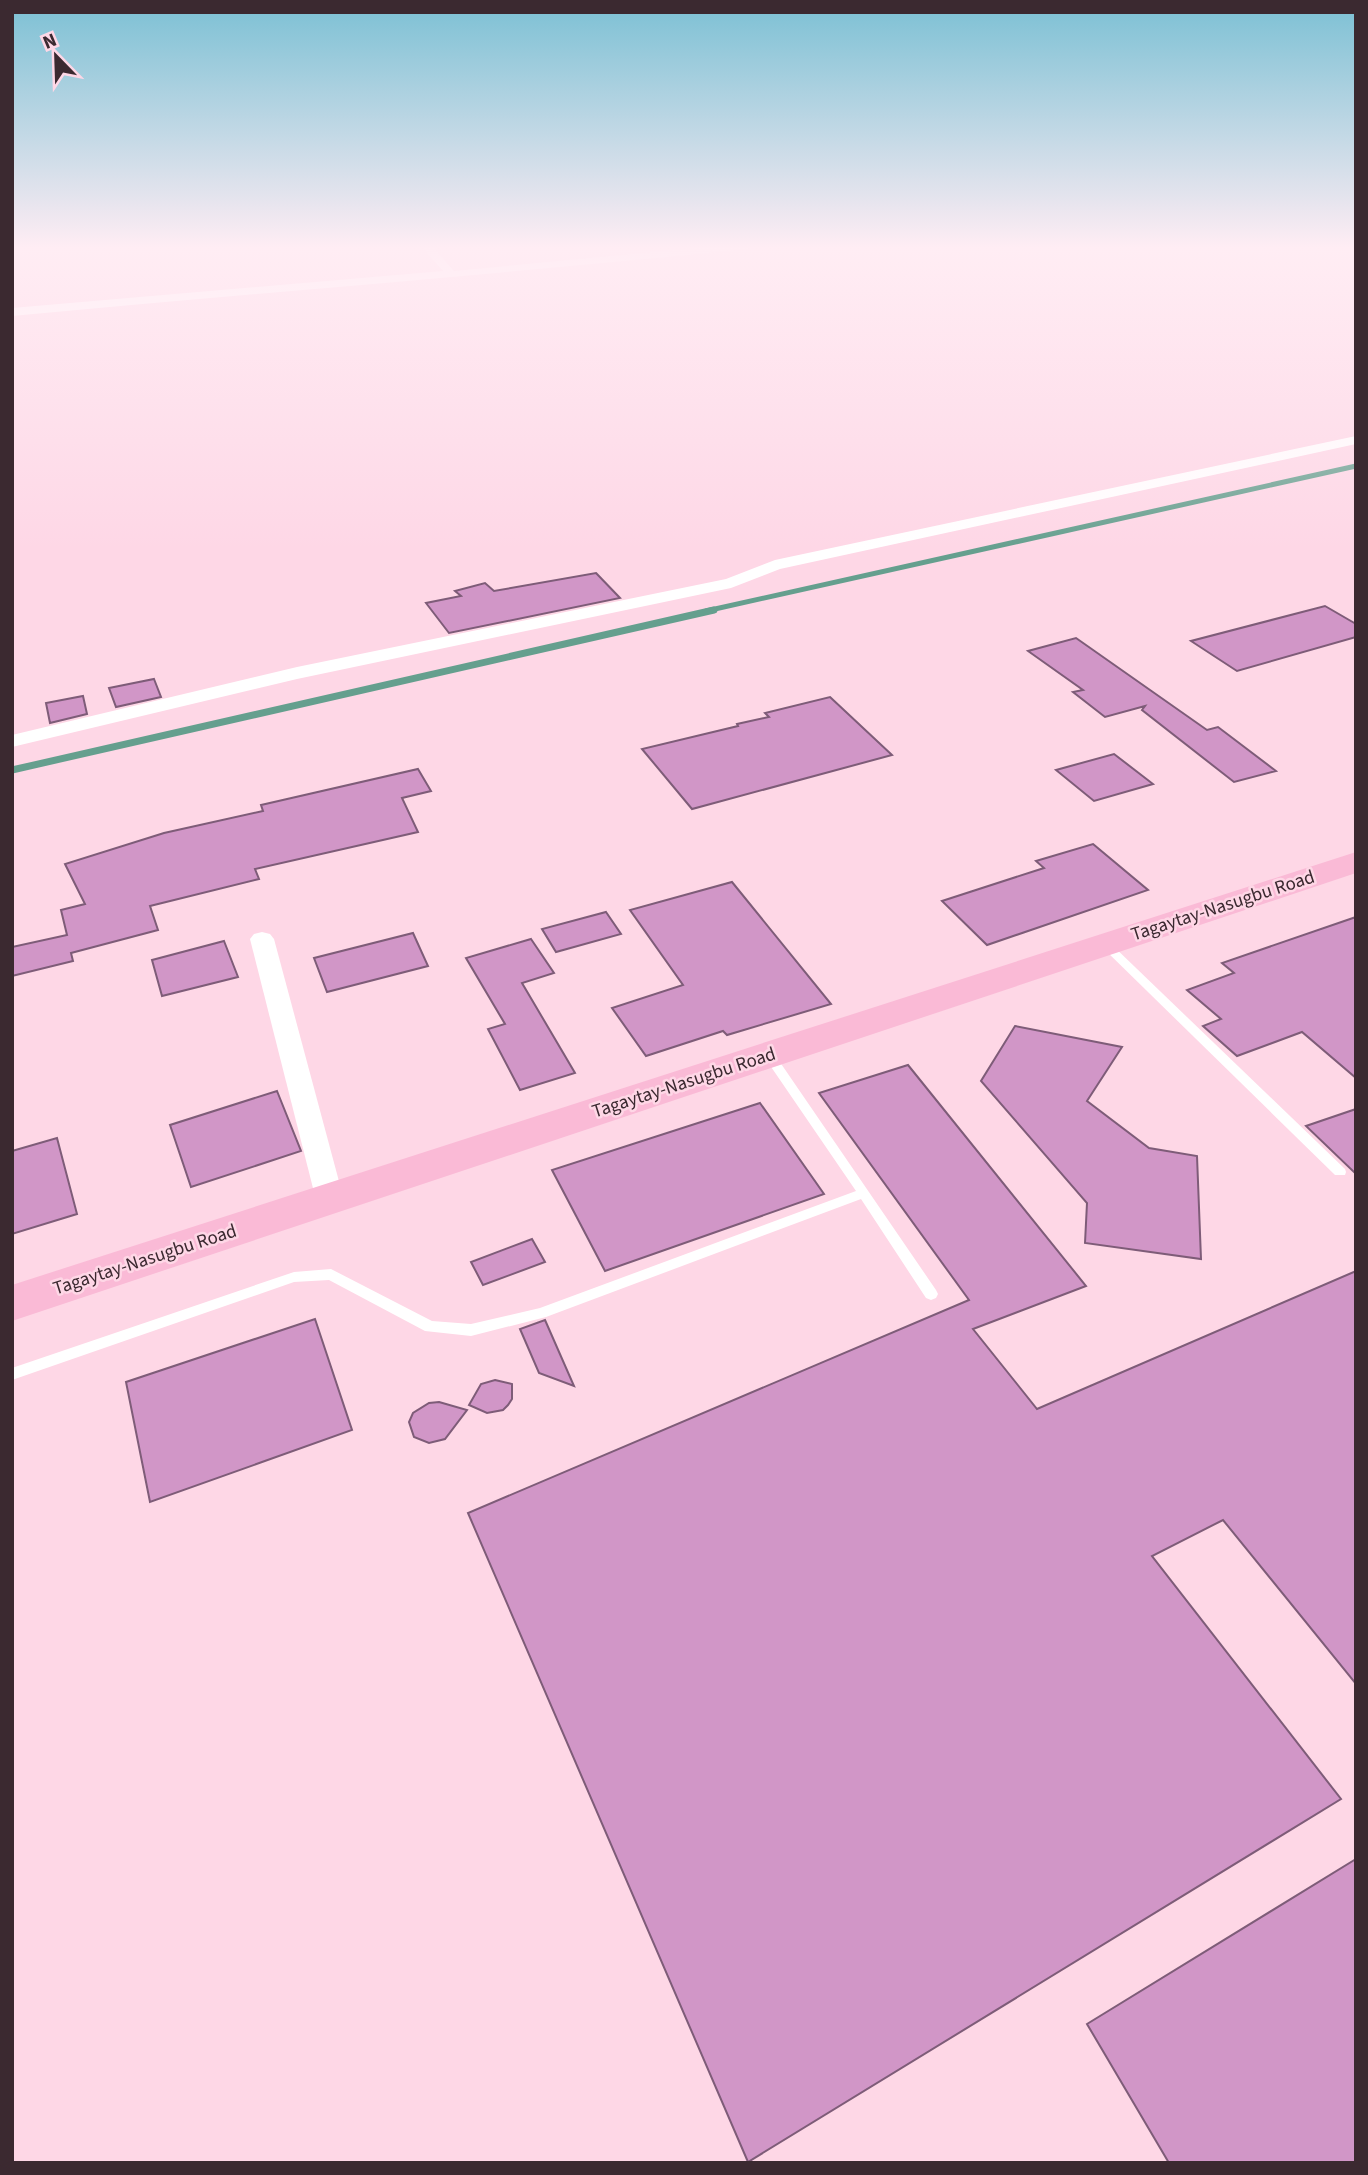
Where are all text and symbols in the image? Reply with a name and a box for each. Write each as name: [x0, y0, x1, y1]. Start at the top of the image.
north arrow: [21, 21, 91, 91]
text: N: [39, 27, 61, 57]
street label: Tagaytay-Nasugbu Road: [1128, 864, 1318, 948]
street label: Tagaytay-Nasugbu Road: [589, 1041, 779, 1125]
street label: Tagaytay-Nasugbu Road: [50, 1218, 240, 1302]

